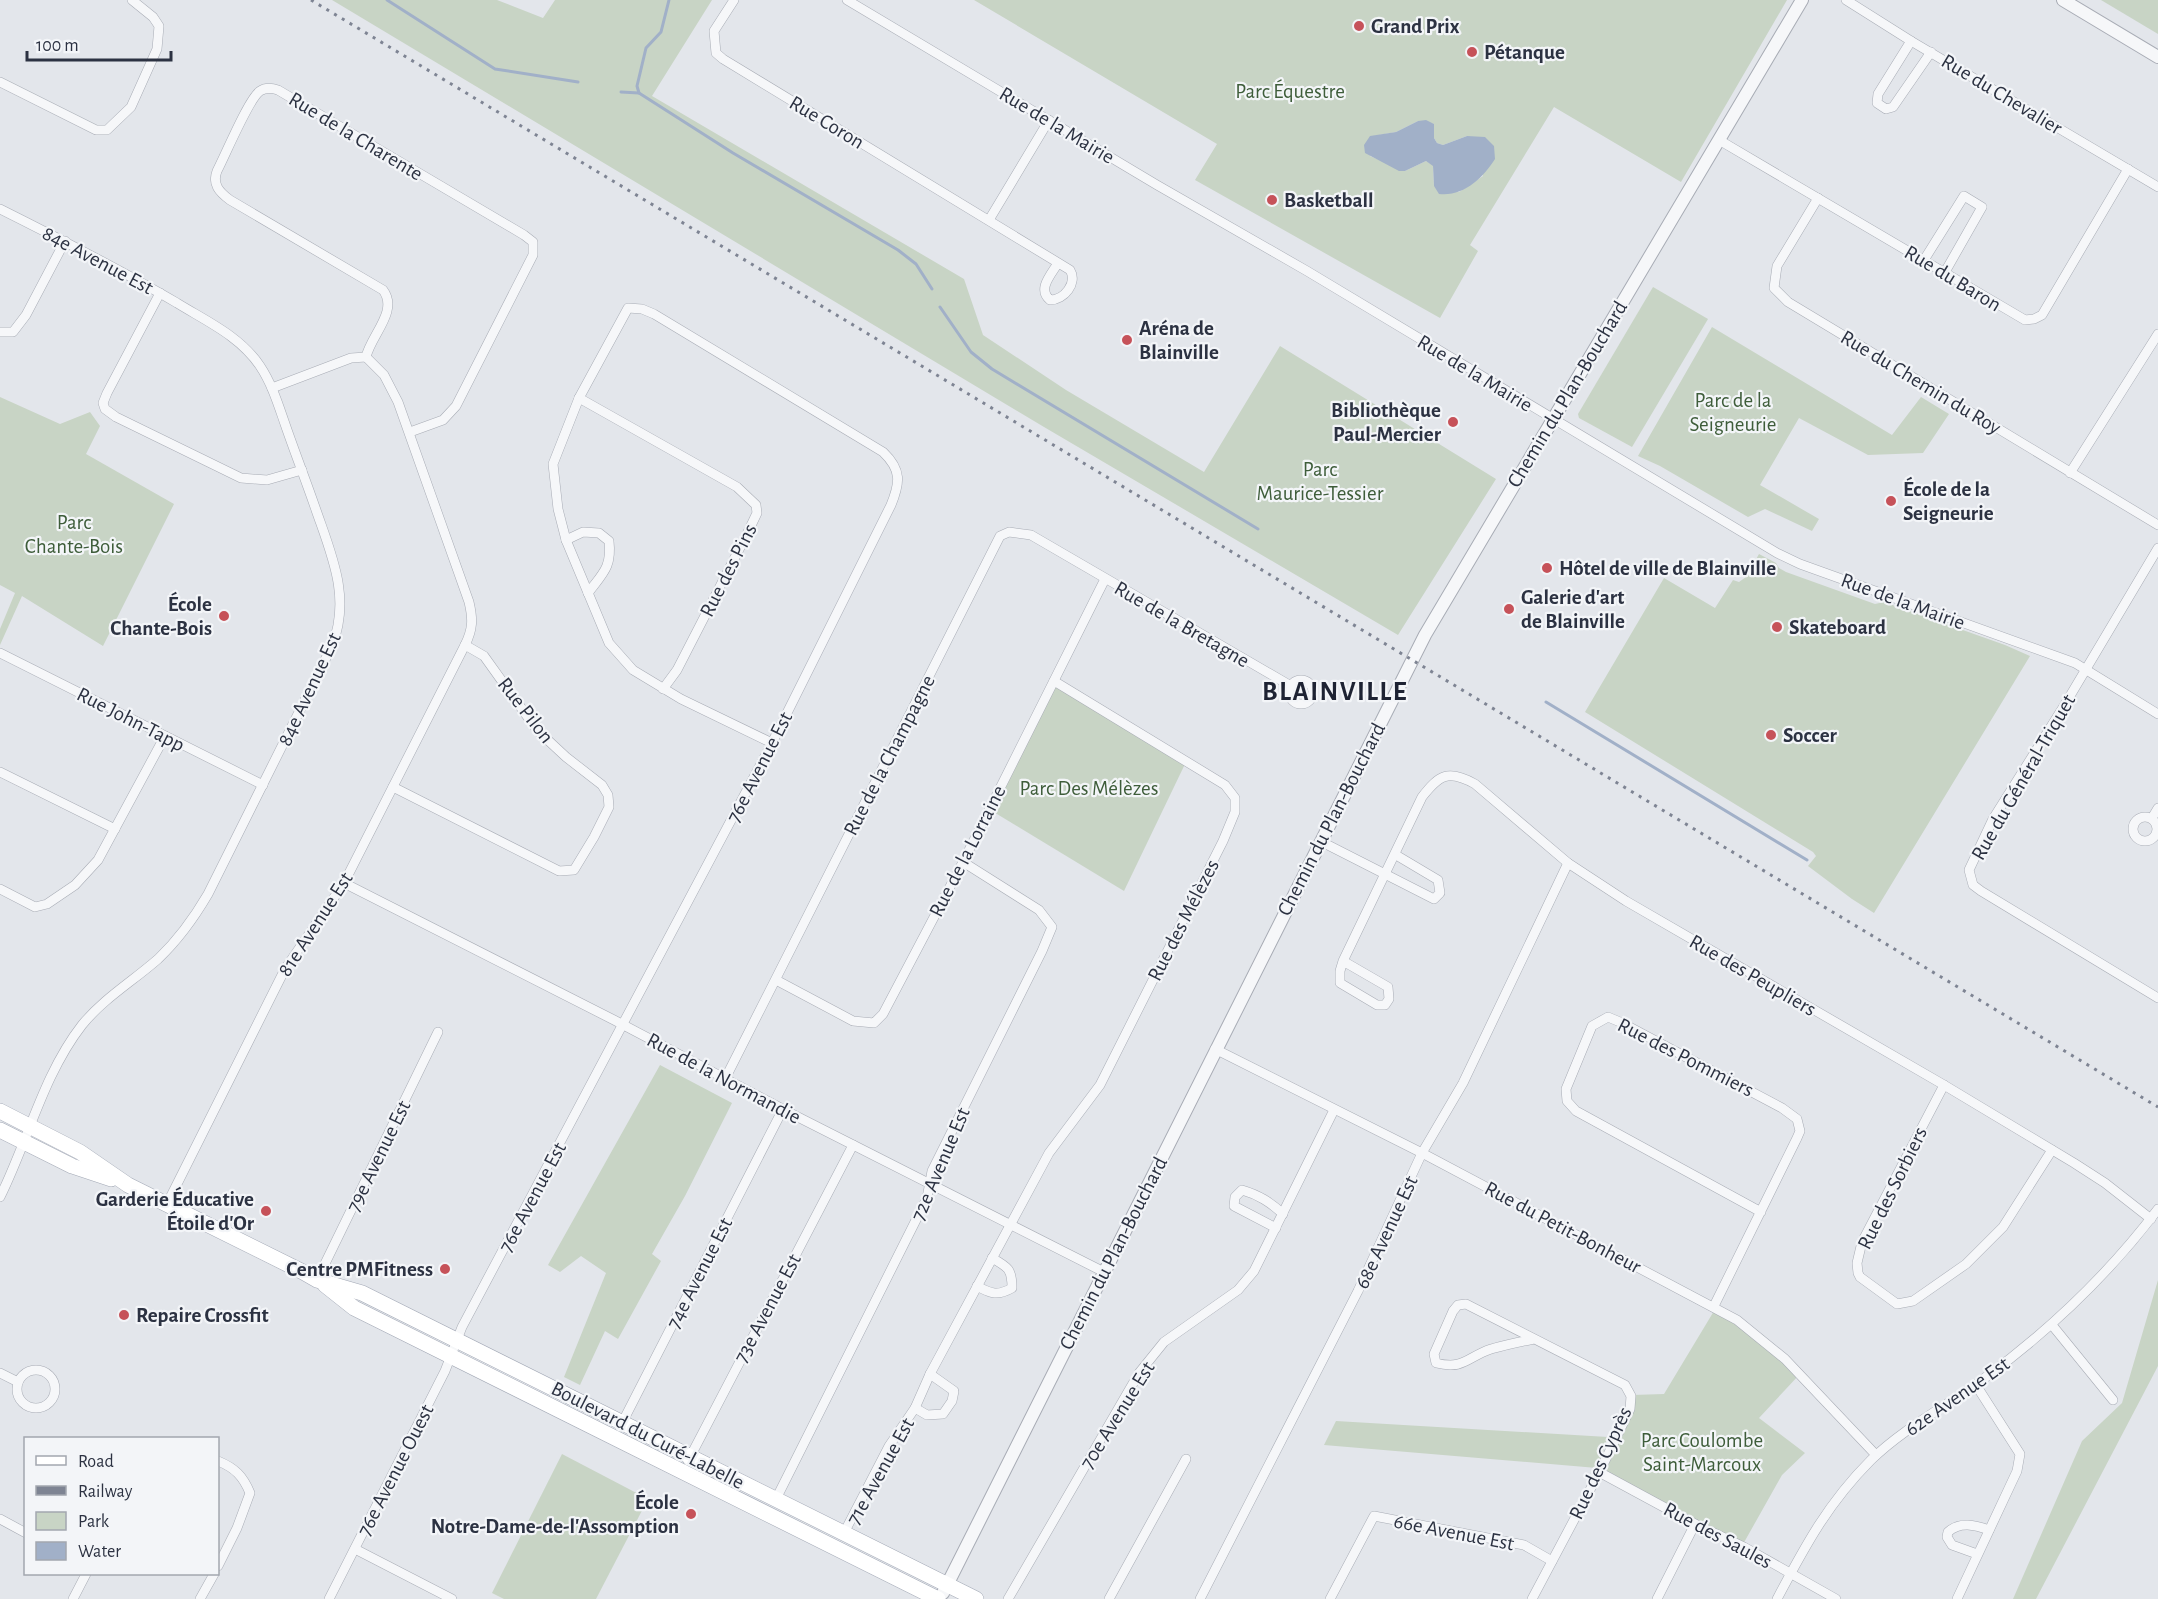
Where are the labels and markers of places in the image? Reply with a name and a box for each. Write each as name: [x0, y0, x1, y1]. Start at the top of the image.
place label: Grand Prix: [1371, 16, 1460, 37]
marker: Grand Prix: [1352, 19, 1366, 33]
place label: Pétanque: [1484, 42, 1565, 63]
marker: Pétanque: [1465, 45, 1479, 59]
place label: Basketball: [1284, 190, 1374, 211]
marker: Basketball: [1265, 193, 1279, 207]
place label: Aréna de Blainville: [1139, 318, 1219, 363]
marker: Aréna de Blainville: [1120, 333, 1134, 347]
place label: Bibliothèque Paul-Mercier: [1331, 400, 1442, 445]
marker: Bibliothèque Paul-Mercier: [1446, 415, 1460, 429]
place label: École de la Seigneurie: [1903, 476, 1994, 524]
marker: École de la Seigneurie: [1884, 494, 1898, 508]
place label: Hôtel de ville de Blainville: [1559, 558, 1776, 579]
marker: Hôtel de ville de Blainville: [1540, 561, 1554, 575]
place label: Galerie d'art de Blainville: [1521, 587, 1625, 632]
place label: École Chante-Bois: [110, 591, 212, 639]
marker: Galerie d'art de Blainville: [1502, 602, 1516, 616]
marker: École Chante-Bois: [217, 609, 231, 623]
place label: Skateboard: [1789, 617, 1886, 638]
marker: Skateboard: [1770, 620, 1784, 634]
place label: Soccer: [1783, 725, 1838, 746]
marker: Soccer: [1764, 728, 1778, 742]
place label: Garderie Éducative Étoile d'Or: [96, 1186, 255, 1234]
marker: Garderie Éducative Étoile d'Or: [259, 1204, 273, 1218]
place label: Centre PMFitness: [286, 1259, 433, 1280]
marker: Centre PMFitness: [438, 1262, 452, 1276]
place label: Repaire Crossfit: [136, 1305, 269, 1326]
marker: Repaire Crossfit: [117, 1308, 131, 1322]
place label: École Notre-Dame-de-l'Assomption: [431, 1489, 679, 1537]
marker: École Notre-Dame-de-l'Assomption: [684, 1507, 698, 1521]

